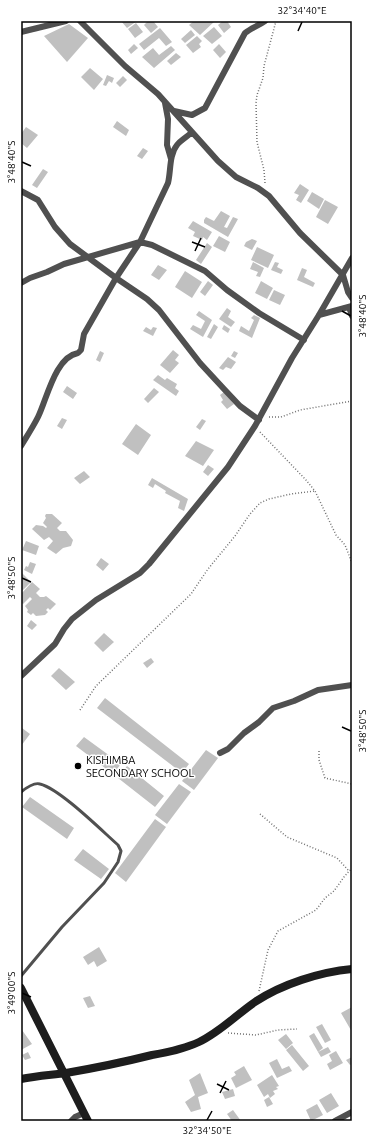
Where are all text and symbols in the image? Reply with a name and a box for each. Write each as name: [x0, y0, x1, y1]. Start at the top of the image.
text: 32°34'40"E: [277, 5, 327, 16]
text: 3°48'40"S: [6, 140, 17, 184]
text: 3°48'40"S: [357, 294, 368, 338]
text: 3°48'50"S: [6, 556, 17, 600]
text: 3°48'50"S: [357, 709, 368, 753]
place label: KISHIMBA SECONDARY SCHOOL: [86, 754, 194, 779]
marker: KISHIMBA SECONDARY SCHOOL: [73, 761, 83, 771]
text: 3°49'00"S: [6, 971, 17, 1015]
text: 32°34'50"E: [182, 1125, 232, 1136]

